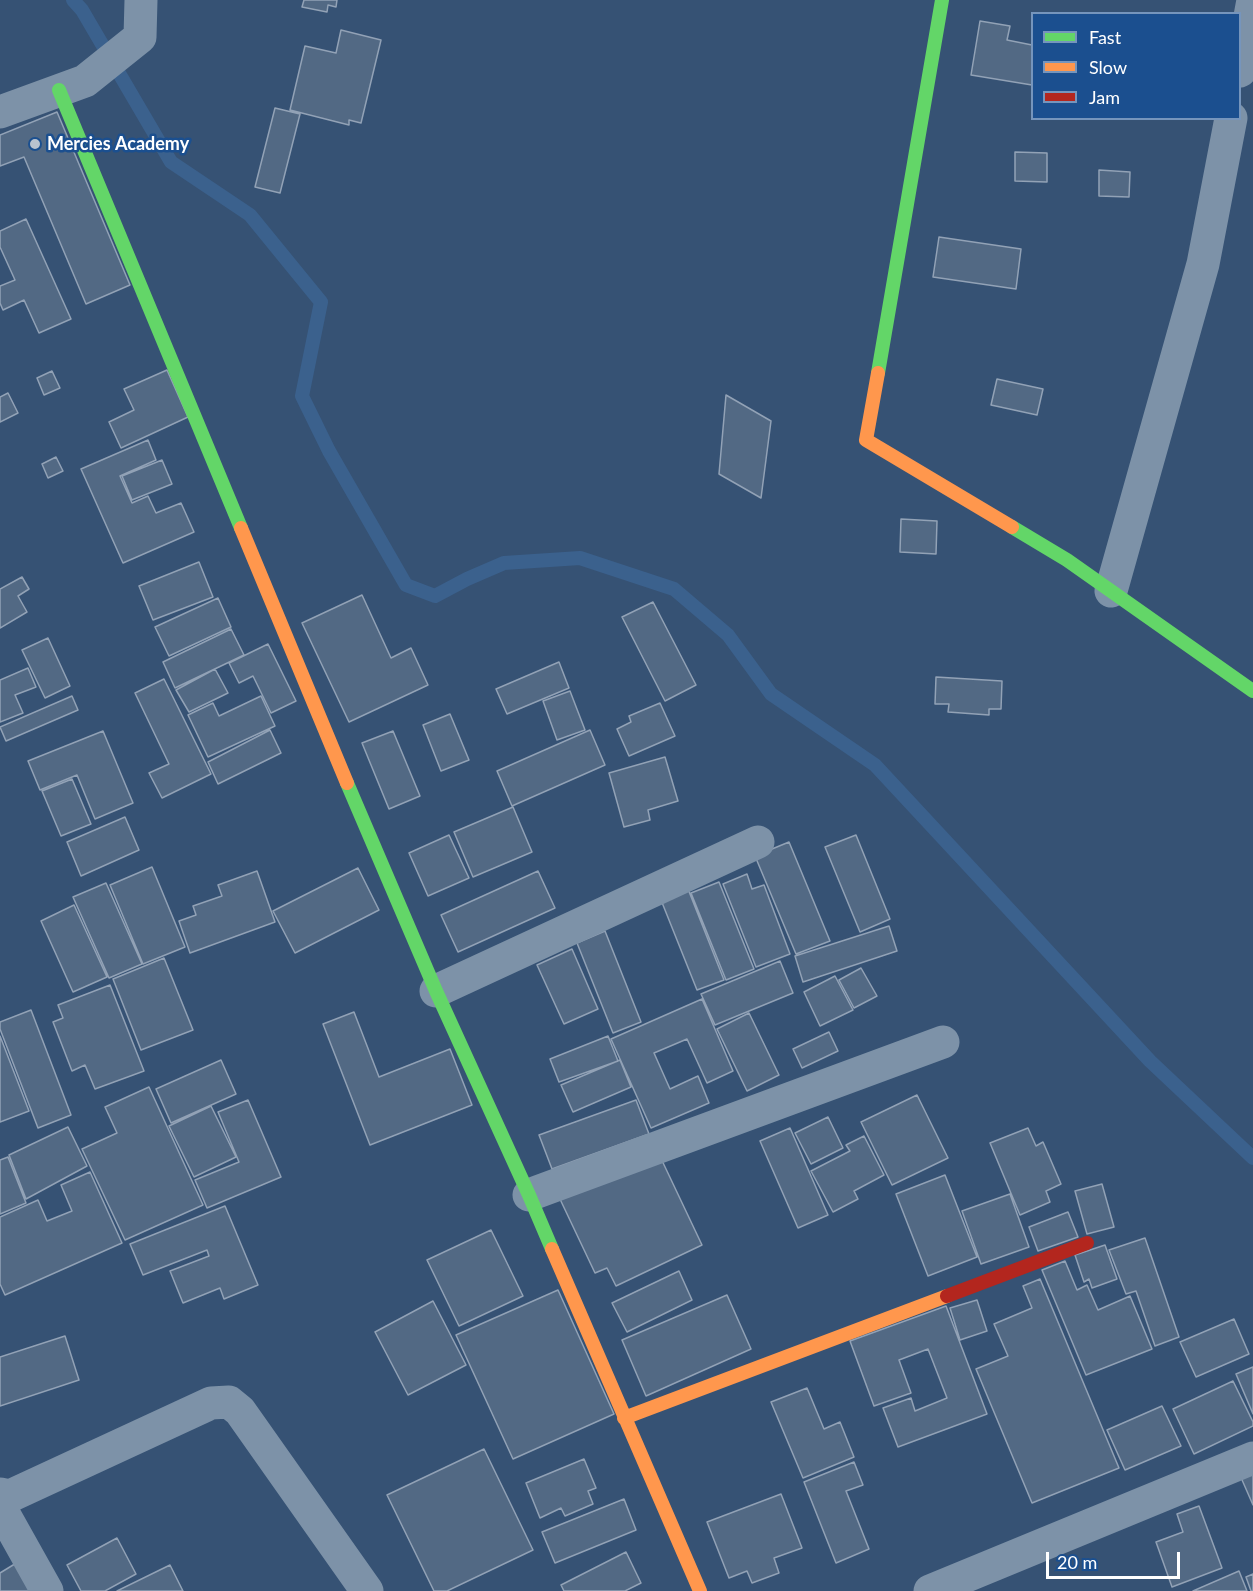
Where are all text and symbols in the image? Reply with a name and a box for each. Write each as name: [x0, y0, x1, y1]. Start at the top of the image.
legend: [1031, 12, 1241, 120]
text: Fast: [1089, 26, 1121, 48]
text: Slow: [1089, 56, 1127, 78]
text: Jam: [1089, 86, 1120, 108]
place label: Mercies Academy: [47, 133, 189, 155]
marker: Mercies Academy: [28, 137, 42, 151]
scale bar: [1049, 1540, 1182, 1578]
text: 20 m: [1057, 1551, 1097, 1573]

